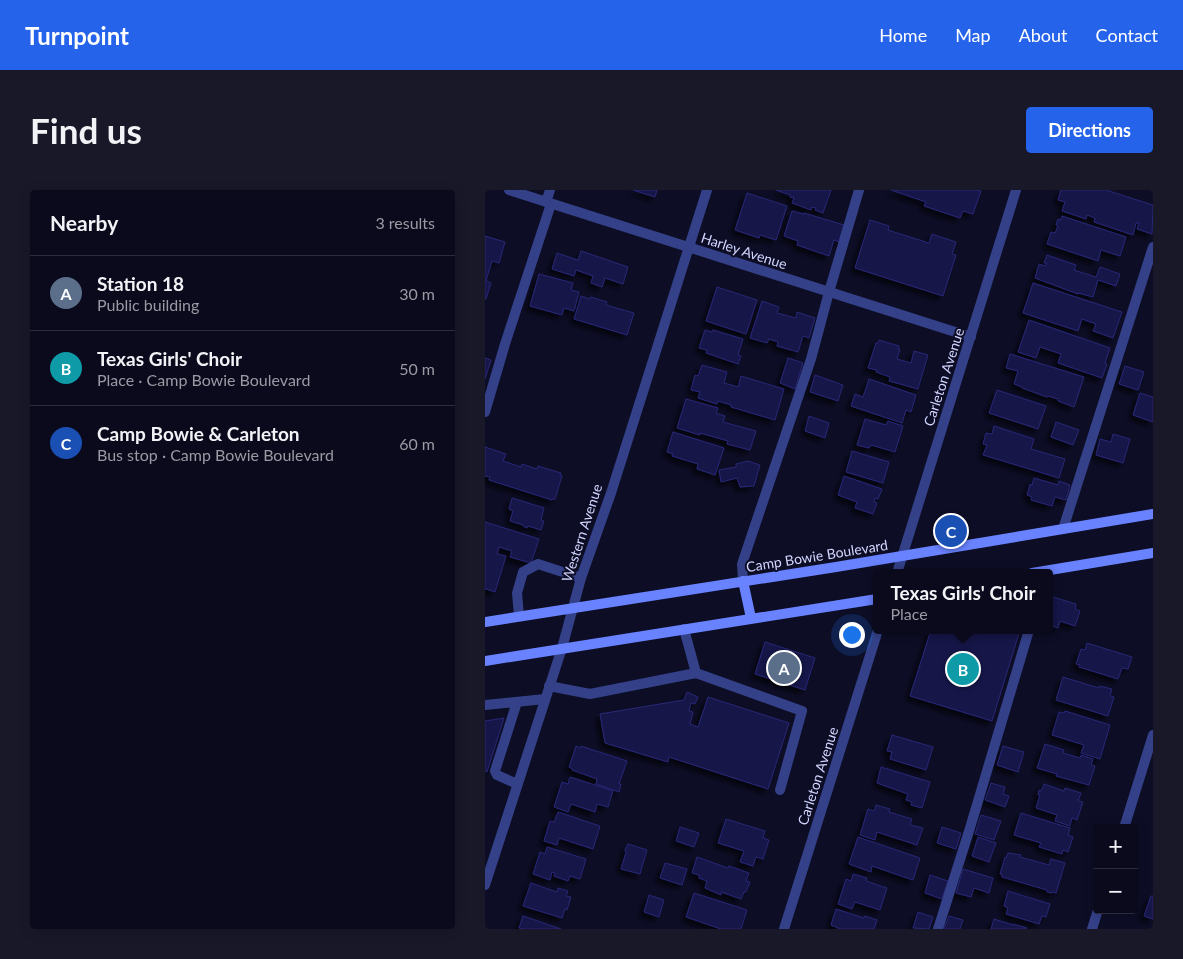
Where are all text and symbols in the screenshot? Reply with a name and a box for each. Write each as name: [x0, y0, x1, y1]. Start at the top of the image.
text: Turnpoint: [25, 21, 129, 50]
text: Home: [879, 24, 927, 46]
text: Map: [955, 24, 991, 46]
text: About: [1019, 24, 1068, 46]
text: Contact: [1096, 24, 1158, 46]
button: Directions: [1026, 107, 1153, 153]
text: Find us: [30, 109, 142, 151]
text: Nearby: [50, 210, 118, 235]
text: 3 results: [375, 213, 435, 232]
street label: Harley Avenue: [699, 229, 789, 272]
text: Station 18: [97, 272, 184, 295]
text: A: [60, 284, 72, 303]
text: 30 m: [399, 284, 435, 303]
text: Public building: [97, 295, 199, 314]
street label: Carleton Avenue: [920, 326, 967, 428]
text: Texas Girls' Choir: [97, 347, 242, 370]
text: B: [61, 359, 71, 378]
text: 50 m: [399, 359, 435, 378]
text: Place · Camp Bowie Boulevard: [97, 370, 310, 389]
text: Camp Bowie & Carleton: [97, 422, 300, 445]
text: C: [61, 434, 71, 453]
text: 60 m: [399, 434, 435, 453]
text: Bus stop · Camp Bowie Boulevard: [97, 445, 334, 464]
street label: Western Avenue: [558, 482, 605, 584]
pin: C: [935, 512, 967, 550]
street label: Camp Bowie Boulevard: [745, 536, 889, 575]
popup: [873, 569, 1053, 634]
text: Texas Girls' Choir: [890, 581, 1036, 604]
text: Place: [890, 604, 928, 623]
your location: [839, 622, 865, 648]
pin: A: [768, 649, 800, 687]
pin: B: [947, 650, 979, 688]
street label: Carleton Avenue: [794, 725, 841, 827]
map controls: [1093, 824, 1138, 914]
button: +: [1093, 824, 1138, 869]
button: −: [1093, 869, 1138, 914]

